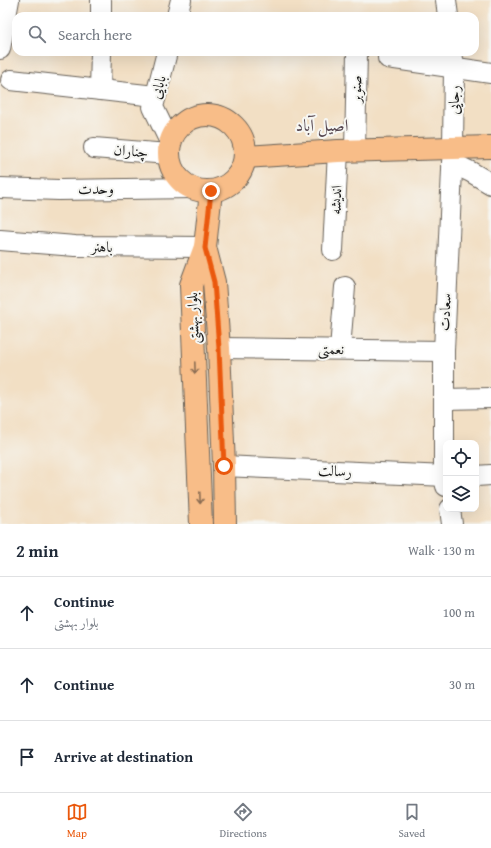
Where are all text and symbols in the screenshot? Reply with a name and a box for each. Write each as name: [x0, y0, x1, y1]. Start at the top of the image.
search box: [12, 12, 479, 56]
icon: search: [26, 23, 48, 45]
text: Search here: [58, 24, 132, 45]
street label: بابایی: [144, 73, 171, 101]
street label: صنوبر: [345, 75, 366, 105]
street label: رجایی: [443, 85, 464, 115]
district label: اصیل آباد: [296, 112, 349, 137]
street label: چناران: [113, 139, 149, 162]
street label: وحدت: [78, 178, 114, 199]
route end: [202, 182, 220, 200]
street label: اندیشه: [324, 185, 347, 215]
street label: باهنر: [89, 236, 113, 257]
street label: بلوار بهشتی: [181, 292, 205, 344]
street label: سعادت: [433, 292, 456, 332]
street label: نعمتی: [318, 338, 344, 360]
one-way arrow: [191, 361, 198, 374]
map controls: [443, 440, 479, 512]
button: locate: [443, 440, 479, 476]
route start: [215, 457, 233, 475]
street label: رسالت: [318, 459, 352, 482]
button: layers: [443, 476, 479, 512]
one-way arrow: [197, 491, 204, 504]
text: 2 min: [16, 538, 58, 563]
text: Walk · 130 m: [408, 541, 475, 560]
text: Continue: [54, 591, 115, 612]
icon: ahead: [16, 602, 38, 624]
text: 100 m: [443, 603, 475, 622]
text: بلوار بهشتی: [54, 613, 99, 632]
icon: ahead: [16, 674, 38, 696]
text: Continue: [54, 674, 115, 695]
text: 30 m: [449, 675, 475, 694]
icon: arrive: [16, 746, 38, 768]
text: Arrive at destination: [54, 746, 193, 767]
tab: Map: [66, 801, 88, 841]
tab: Directions: [220, 801, 267, 841]
tab: Saved: [398, 801, 425, 841]

